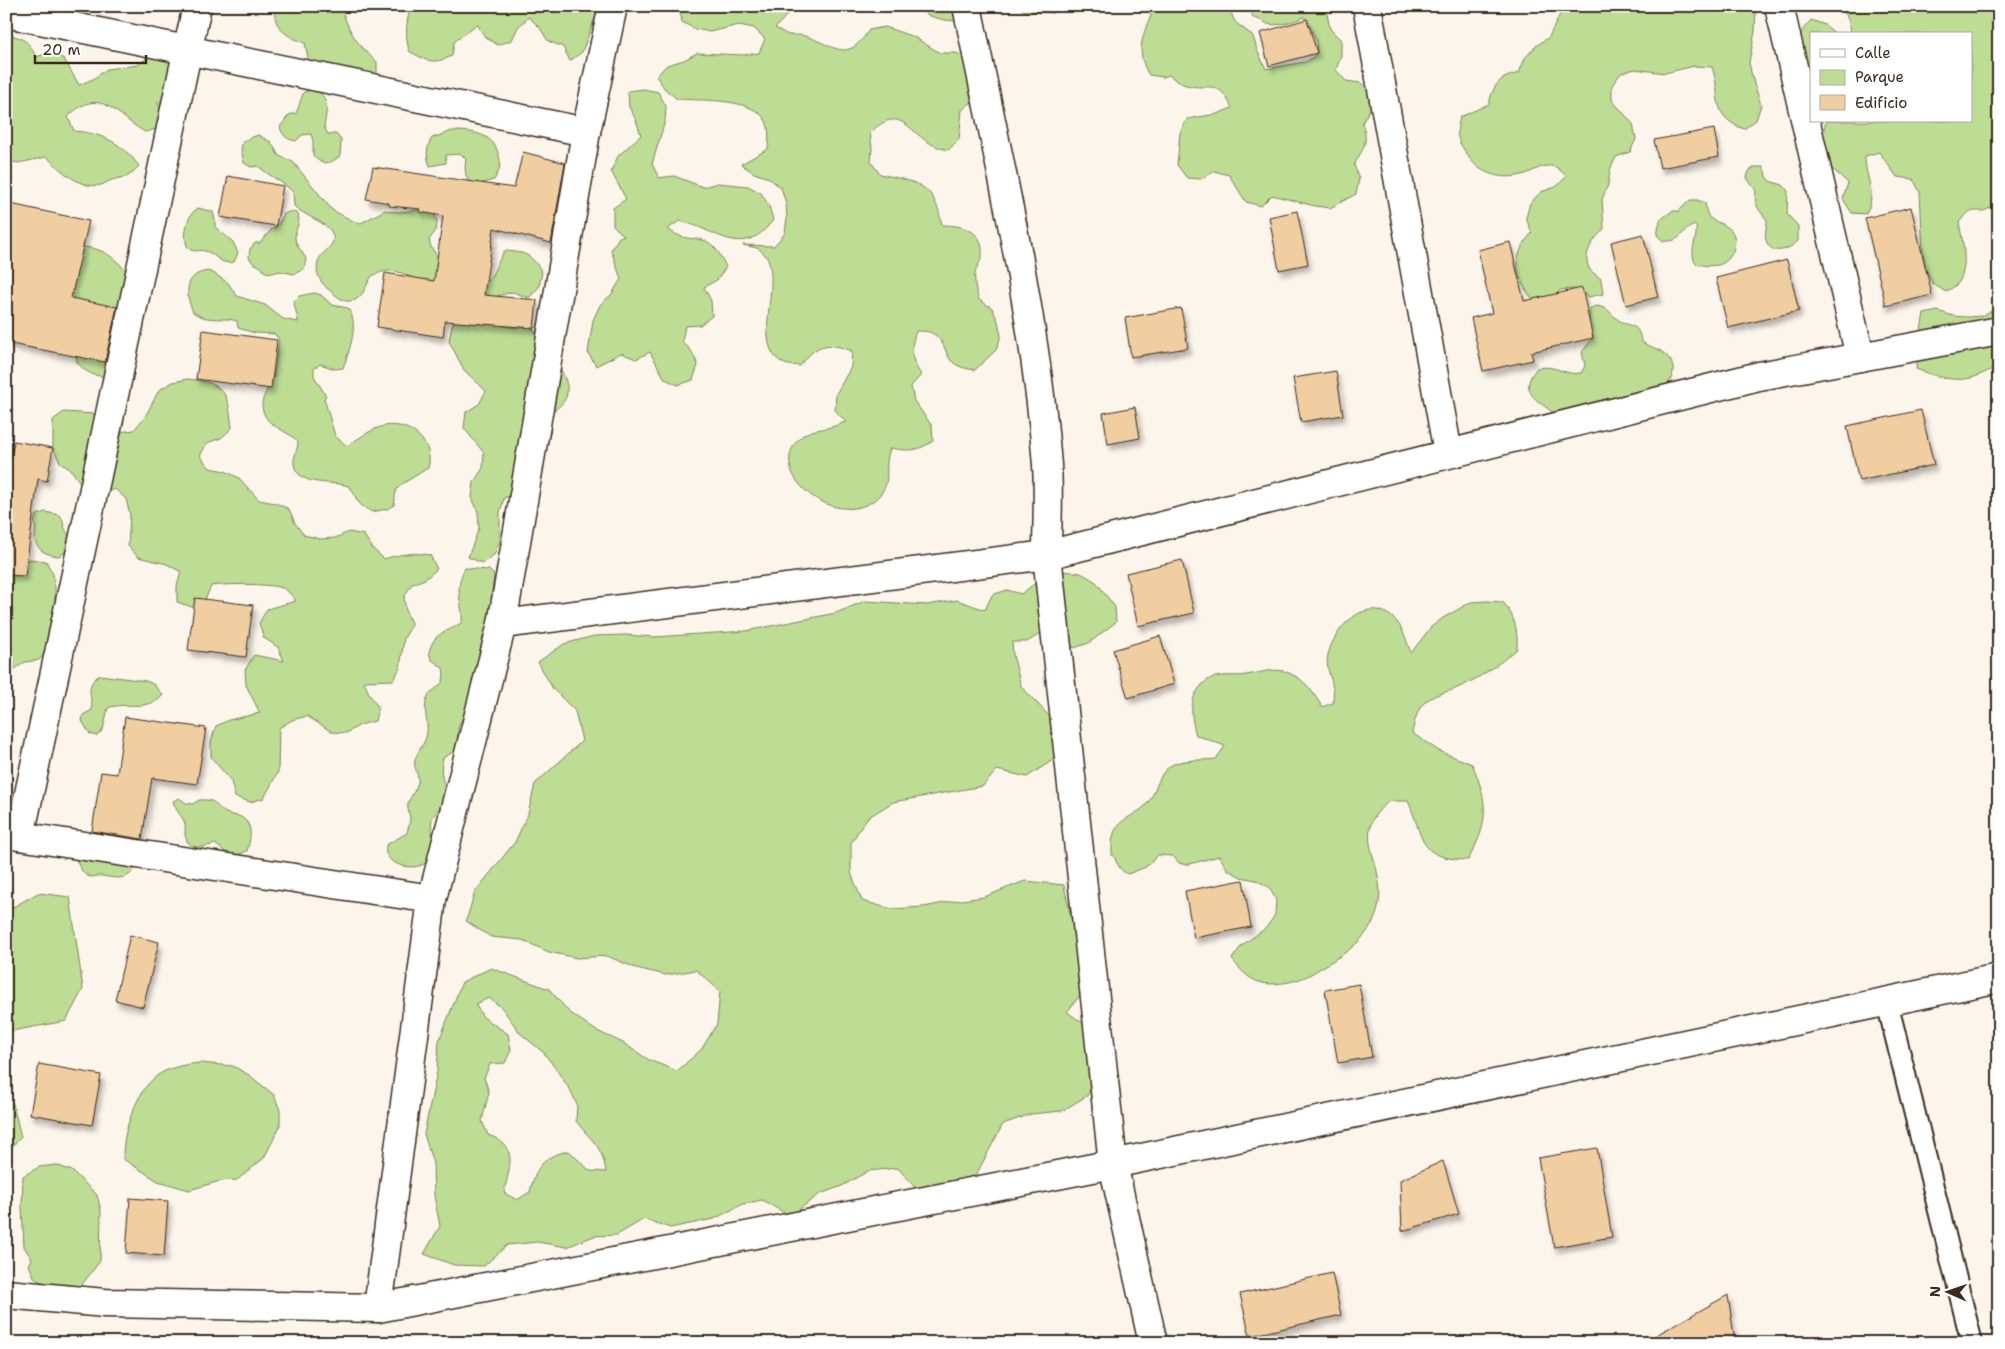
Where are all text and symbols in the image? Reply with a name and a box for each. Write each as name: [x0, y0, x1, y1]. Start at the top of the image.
scale bar: [35, 32, 146, 64]
legend: [1810, 32, 1972, 122]
text: 20 m: [42, 40, 81, 60]
text: Calle: [1855, 43, 1891, 63]
text: Parque: [1855, 67, 1904, 87]
text: Edificio: [1855, 93, 1907, 113]
north arrow: [1922, 1266, 1972, 1316]
text: N: [1926, 1286, 1944, 1297]

